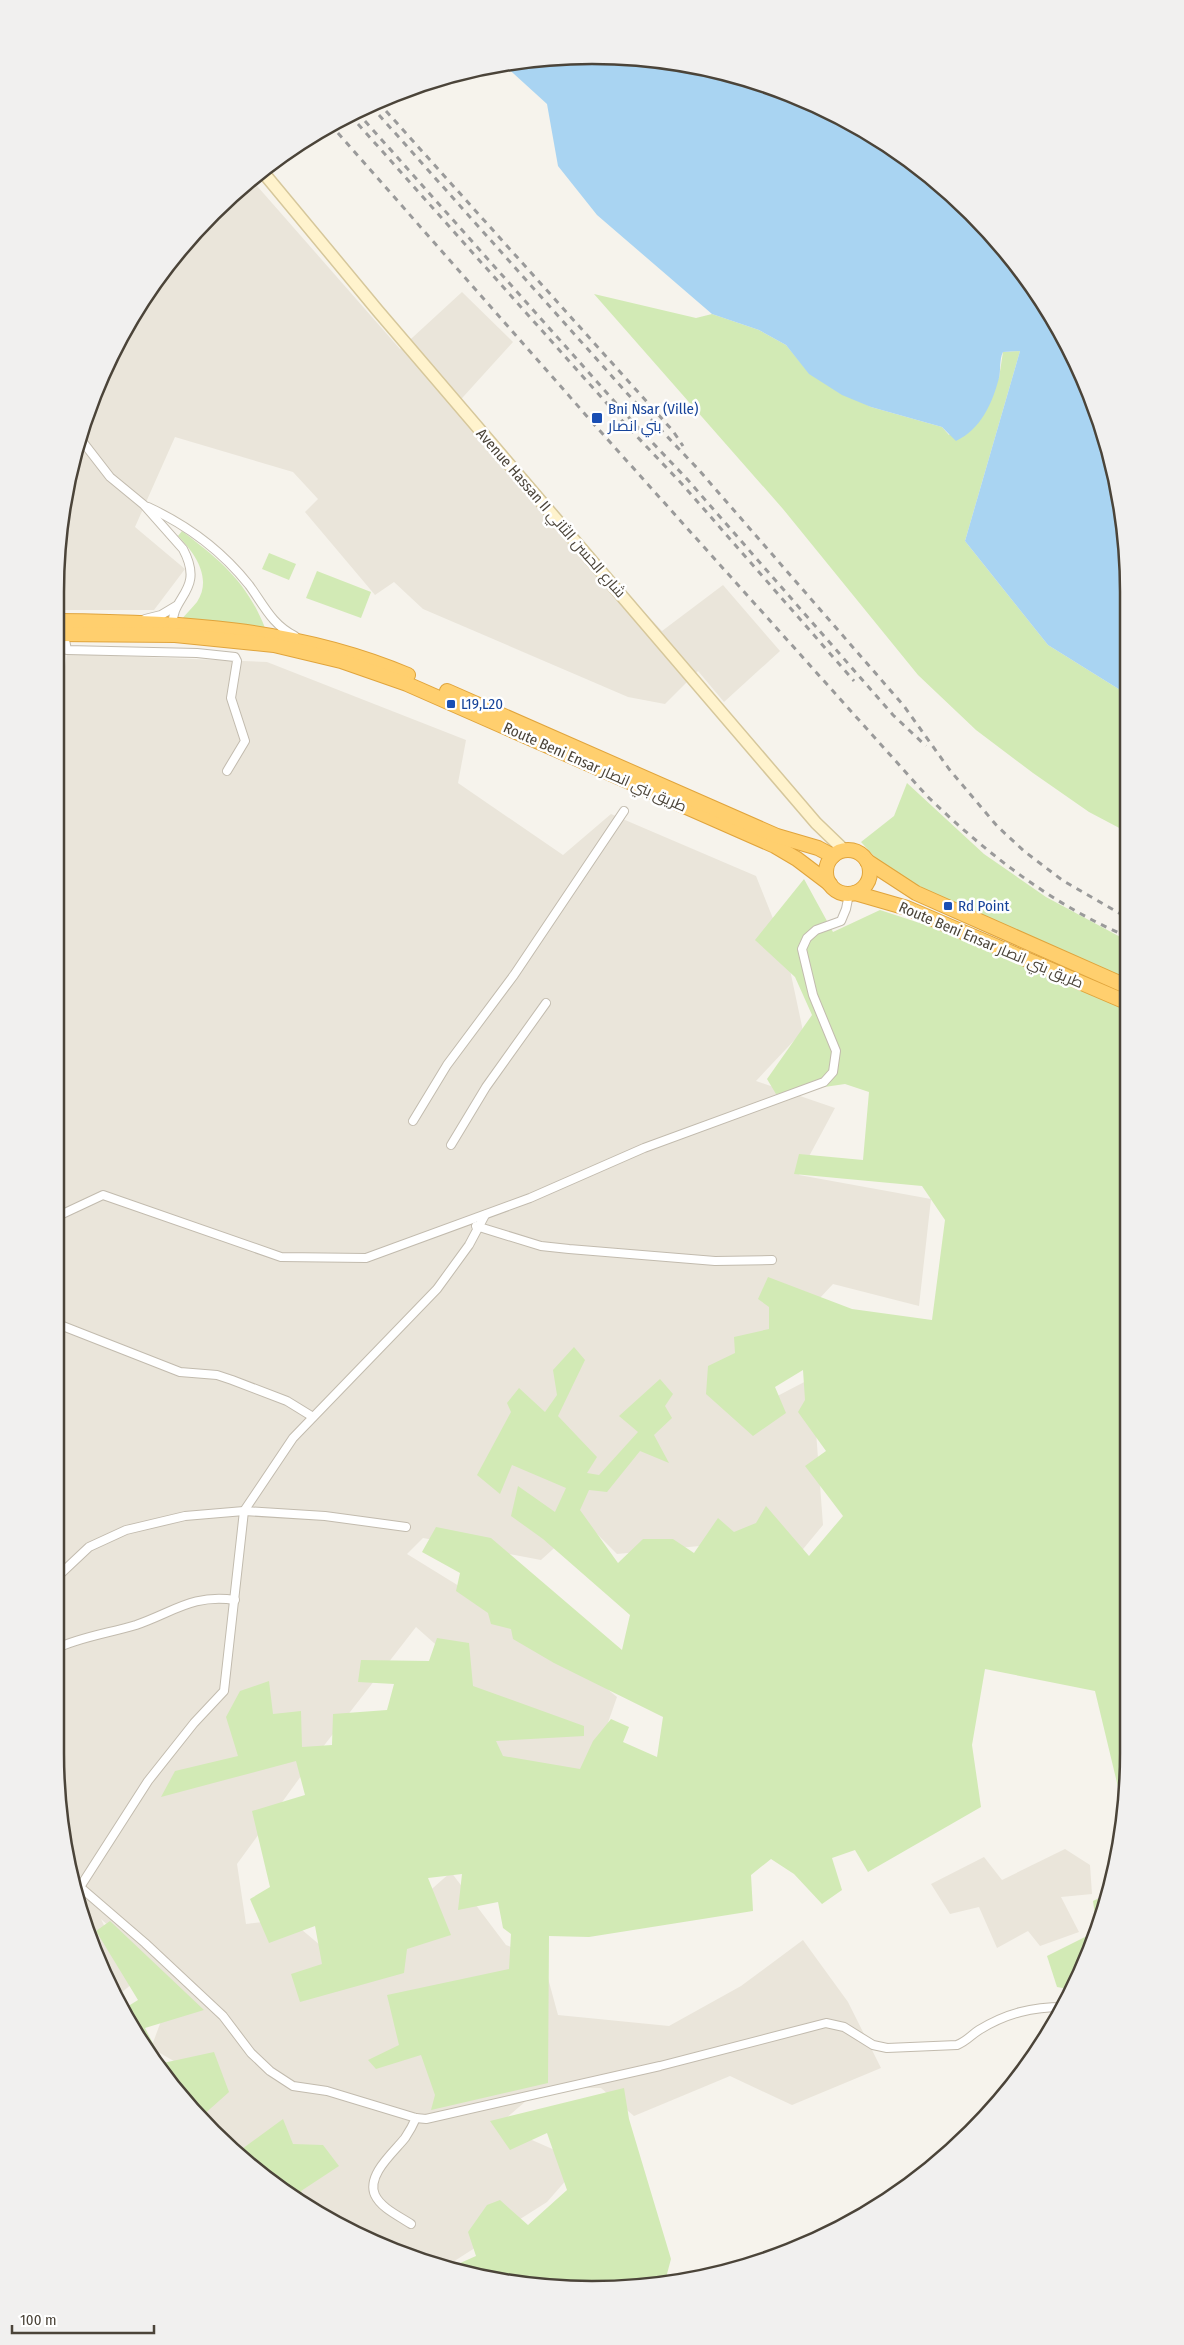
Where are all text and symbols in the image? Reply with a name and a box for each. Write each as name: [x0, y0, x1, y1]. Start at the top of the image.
place label: Bni Nsar (Ville) بني انصار: [607, 400, 698, 438]
marker: Bni Nsar (Ville) بني انصار: [590, 411, 604, 425]
street label: Avenue Hassan II شارع الحسن الثاني: [470, 425, 629, 603]
place label: L19,L20: [461, 695, 503, 713]
marker: L19,L20: [445, 698, 457, 710]
street label: Route Beni Ensar طريق بني انصار: [499, 718, 689, 818]
place label: Rd Point: [958, 897, 1009, 915]
street label: Route Beni Ensar طريق بني انصار: [895, 898, 1086, 995]
marker: Rd Point: [942, 900, 954, 912]
scale bar: [12, 2302, 155, 2334]
text: 100 m: [20, 2311, 57, 2329]

